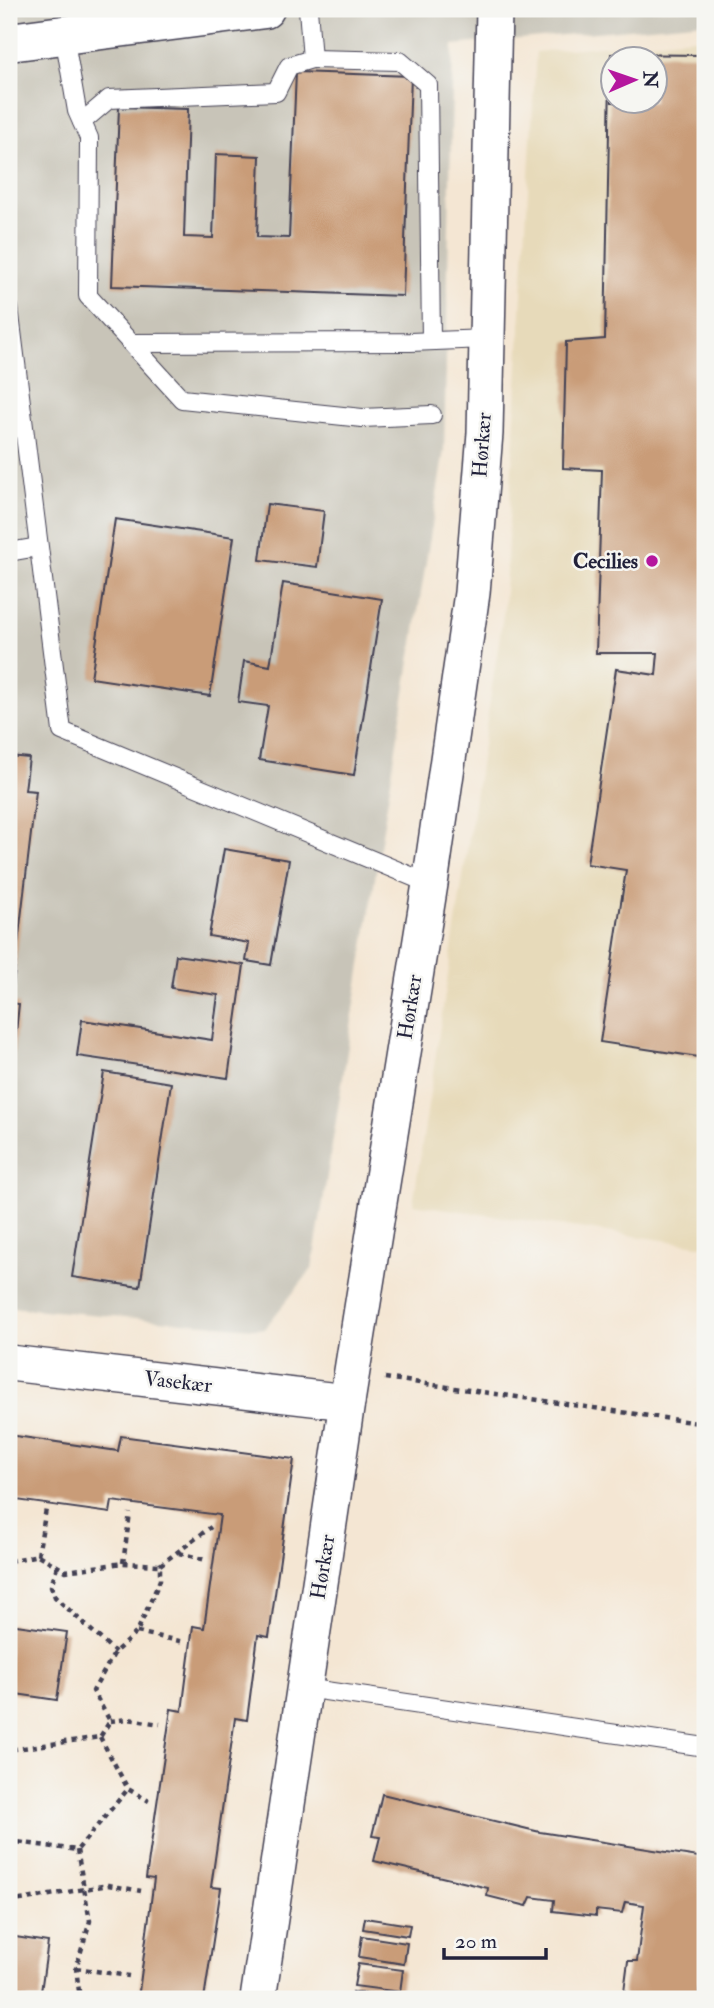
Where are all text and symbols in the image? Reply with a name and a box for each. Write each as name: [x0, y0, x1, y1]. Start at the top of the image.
north arrow: [598, 46, 668, 116]
text: N: [638, 70, 662, 89]
street label: Hørkær: [466, 411, 498, 478]
place label: Cecilies: [573, 548, 638, 575]
marker: Cecilies: [644, 553, 660, 569]
street label: Hørkær: [392, 973, 428, 1041]
street label: Vasekær: [143, 1365, 213, 1399]
street label: Hørkær: [305, 1533, 341, 1601]
scale bar: [444, 1917, 546, 1961]
text: 20 m: [455, 1928, 497, 1955]

